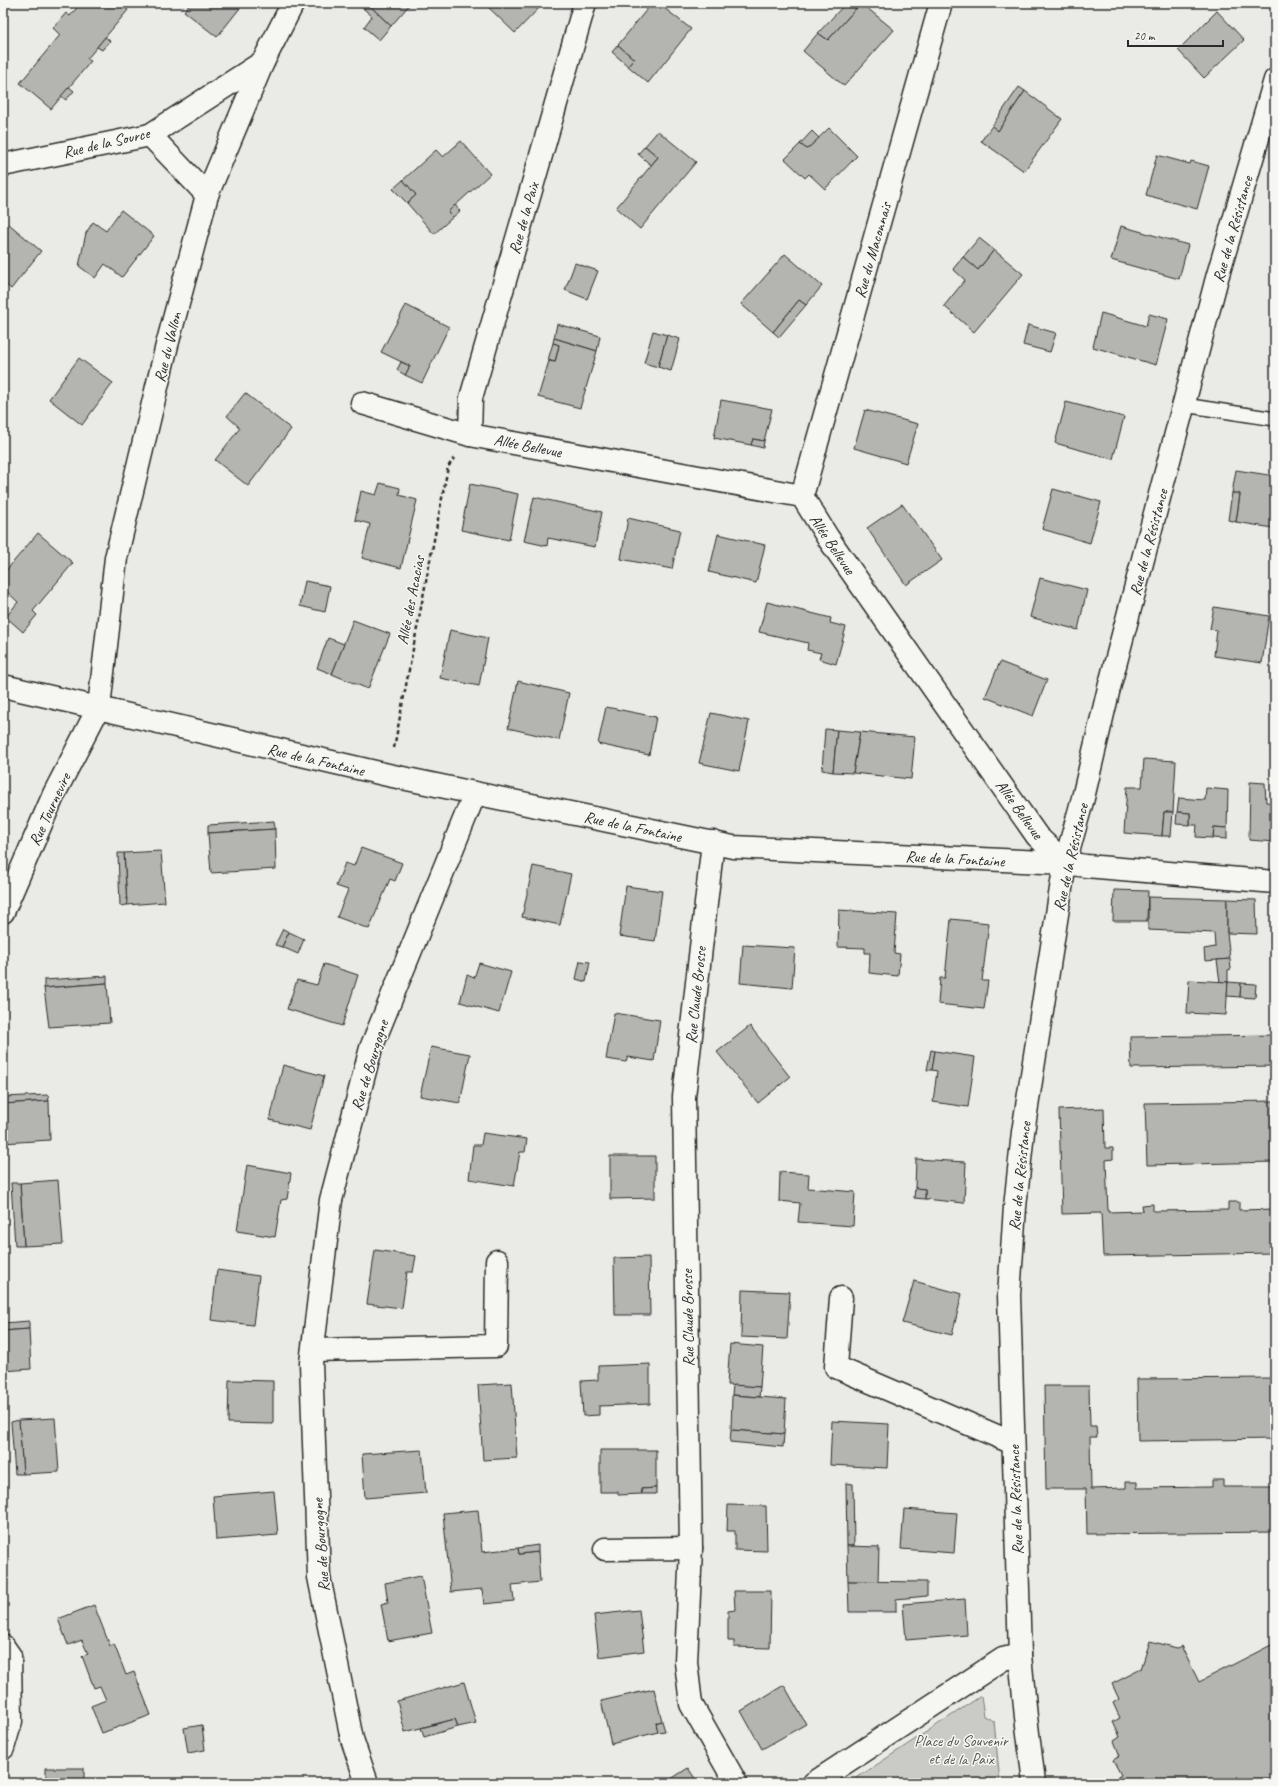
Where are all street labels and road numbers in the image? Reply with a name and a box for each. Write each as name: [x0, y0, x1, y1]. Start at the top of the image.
street label: Rue de la Source: [61, 123, 153, 163]
street label: Rue de la Résistance: [1208, 172, 1258, 285]
street label: Rue de la Paix: [504, 179, 544, 256]
street label: Rue du Maconnais: [850, 199, 897, 300]
street label: Rue du Vallon: [150, 309, 187, 384]
street label: Allée Bellevue: [492, 430, 565, 463]
street label: Rue de la Résistance: [1125, 485, 1173, 598]
street label: Allée Bellevue: [805, 511, 861, 580]
street label: Allée des Acacias: [393, 553, 430, 646]
street label: Rue de la Fontaine: [265, 739, 368, 781]
street label: Rue Tournevire: [24, 768, 76, 849]
street label: Allée Bellevue: [991, 776, 1048, 845]
street label: Rue de la Résistance: [1049, 800, 1093, 913]
street label: Rue de la Fontaine: [582, 807, 685, 847]
street label: Rue de la Fontaine: [905, 846, 1007, 872]
street label: Rue Claude Brosse: [681, 944, 711, 1044]
street label: Rue de Bourgogne: [347, 1016, 394, 1113]
street label: Rue de la Résistance: [1004, 1119, 1036, 1232]
street label: Rue Claude Brosse: [677, 1267, 699, 1367]
street label: Rue de la Résistance: [1004, 1443, 1028, 1555]
street label: Rue de Bourgogne: [308, 1496, 334, 1592]

